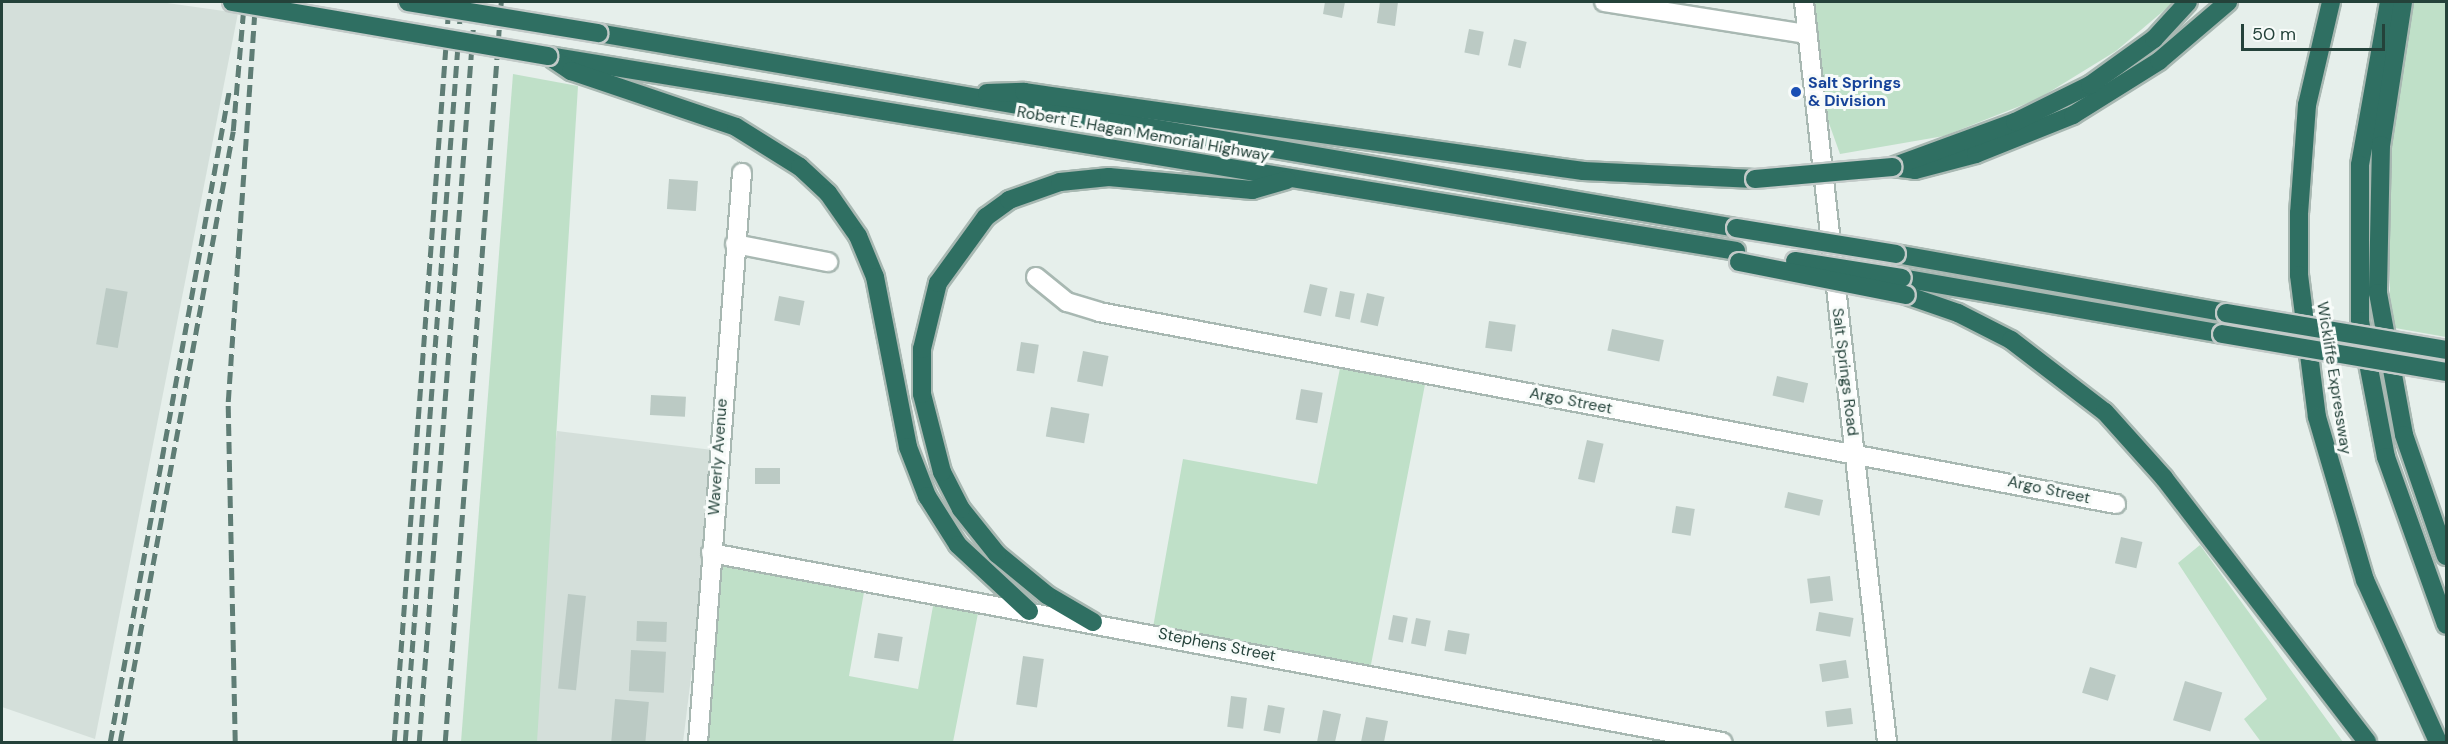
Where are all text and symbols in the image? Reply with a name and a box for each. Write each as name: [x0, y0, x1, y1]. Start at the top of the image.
scale bar: [2244, 12, 2388, 50]
text: 50 m: [2252, 22, 2296, 46]
place label: Salt Springs & Division: [1808, 73, 1901, 111]
marker: Salt Springs & Division: [1789, 85, 1803, 99]
street label: Robert E. Hagan Memorial Highway: [1015, 102, 1271, 166]
street label: Wickliffe Expressway: [2312, 300, 2356, 456]
street label: Salt Springs Road: [1828, 307, 1862, 437]
street label: Argo Street: [1528, 384, 1614, 418]
street label: Waverly Avenue: [704, 398, 732, 516]
street label: Argo Street: [2006, 472, 2092, 508]
street label: Stephens Street: [1156, 624, 1278, 666]

